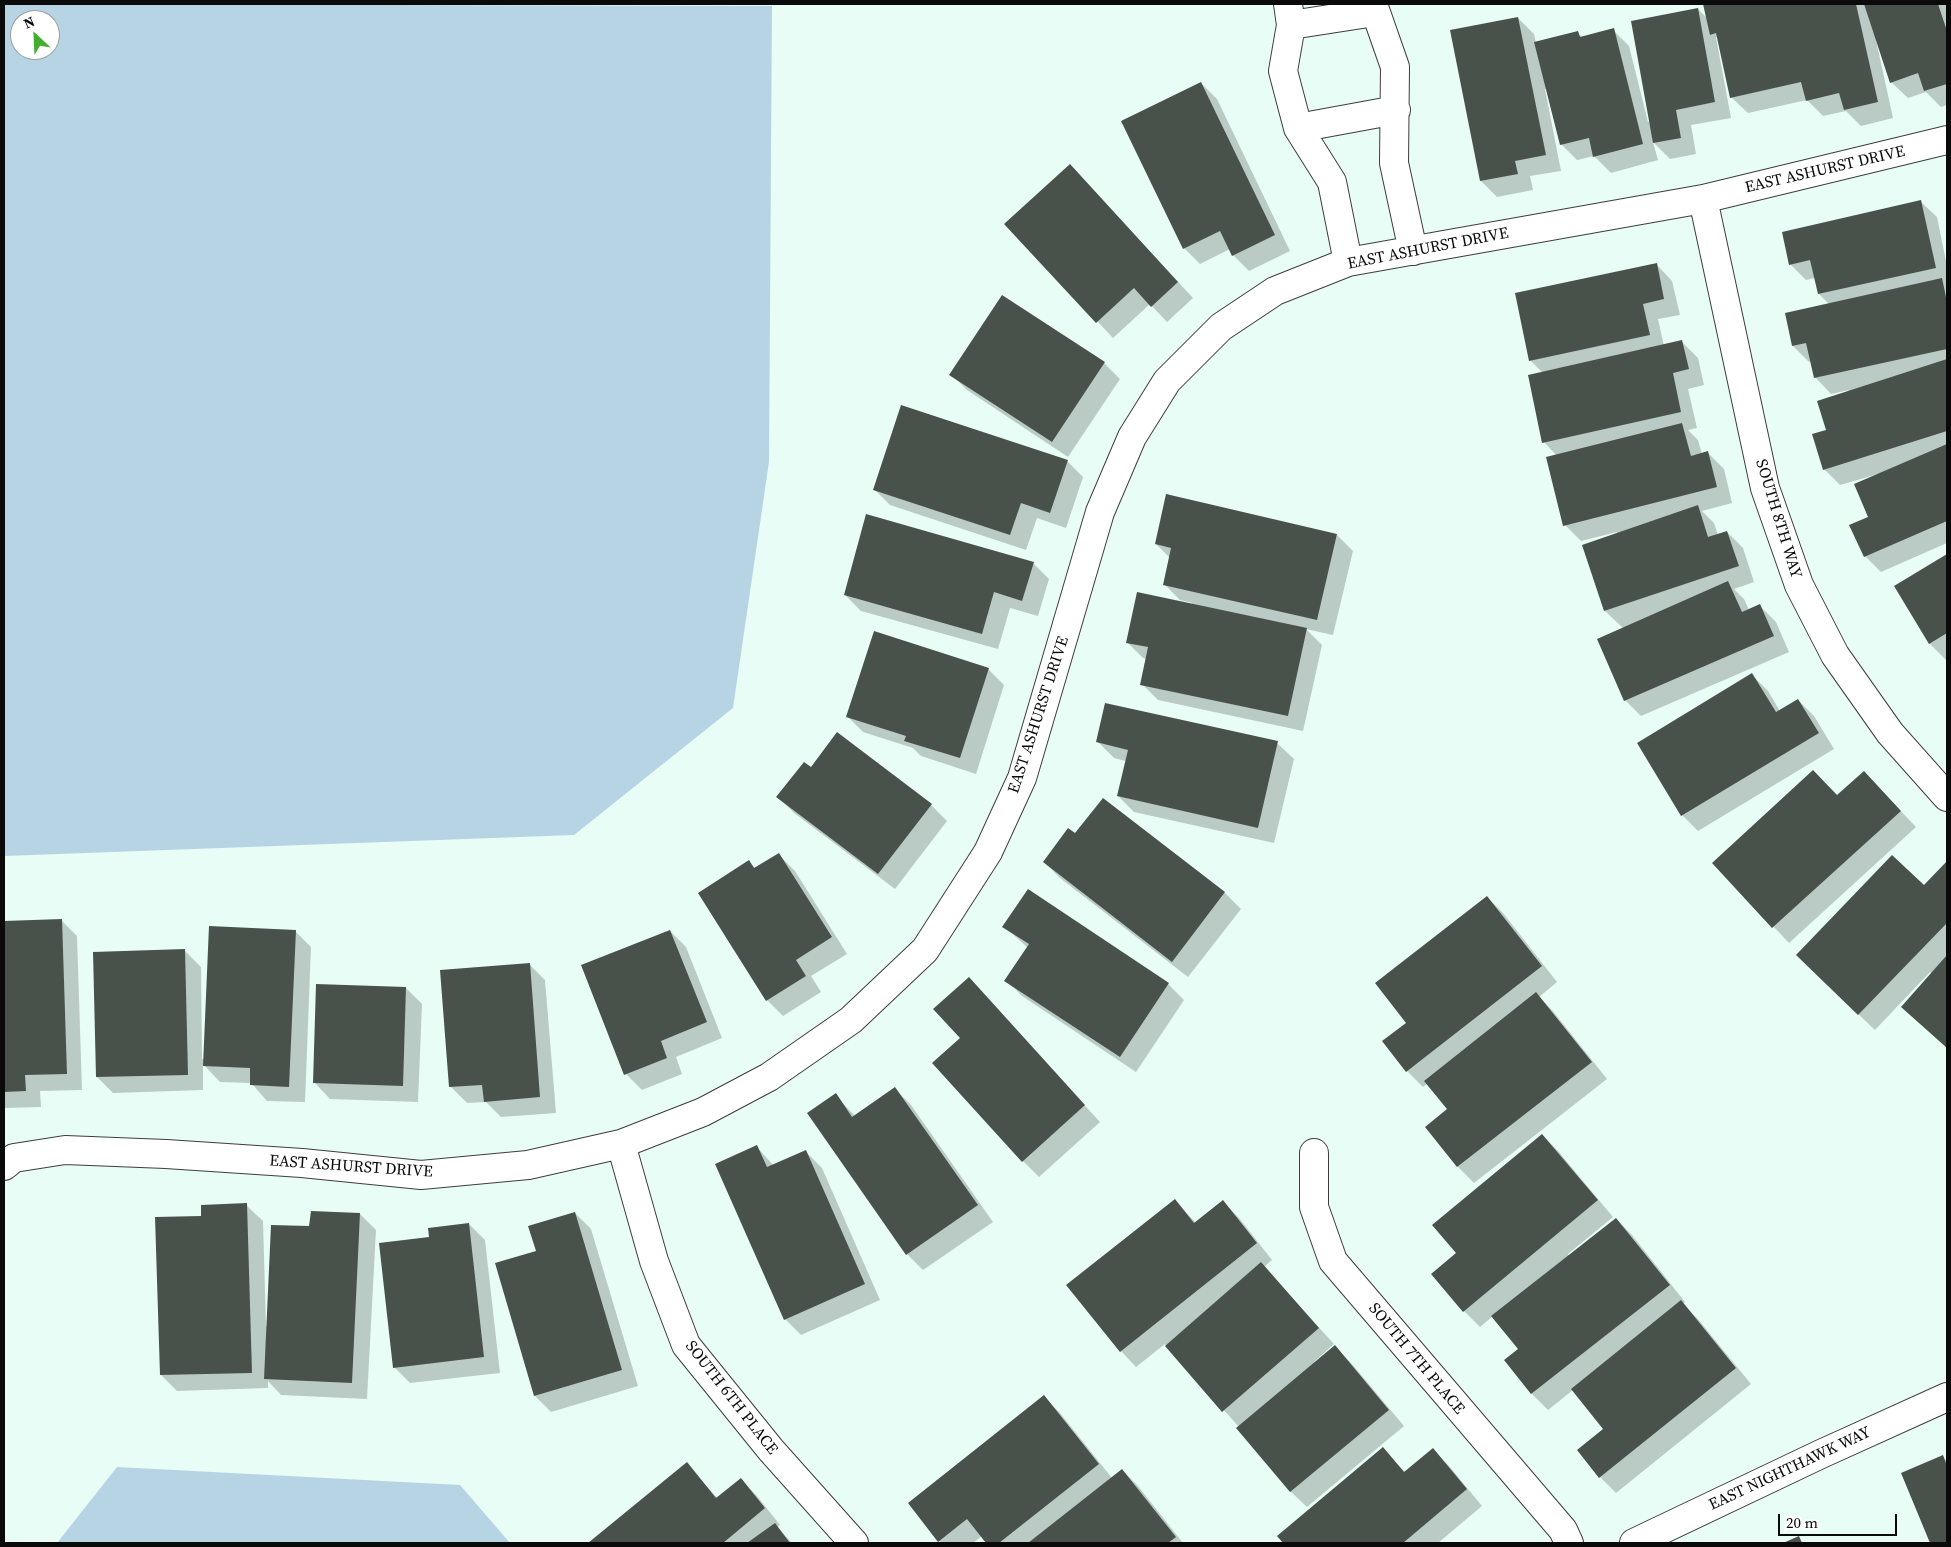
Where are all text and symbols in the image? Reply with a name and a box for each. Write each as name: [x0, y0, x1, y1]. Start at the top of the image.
north arrow: [10, 10, 60, 60]
text: N: [20, 11, 38, 34]
street label: EAST ASHURST DRIVE: [1743, 142, 1907, 198]
street label: EAST ASHURST DRIVE: [1346, 224, 1510, 274]
street label: SOUTH 8TH WAY: [1751, 457, 1805, 581]
street label: EAST ASHURST DRIVE: [1005, 634, 1073, 796]
street label: EAST ASHURST DRIVE: [269, 1152, 433, 1182]
street label: SOUTH 7TH PLACE: [1364, 1300, 1468, 1418]
street label: SOUTH 6TH PLACE: [681, 1337, 781, 1459]
street label: EAST NIGHTHAWK WAY: [1706, 1423, 1874, 1515]
scale bar: [1781, 1504, 1900, 1536]
text: 20 m: [1786, 1512, 1818, 1533]

